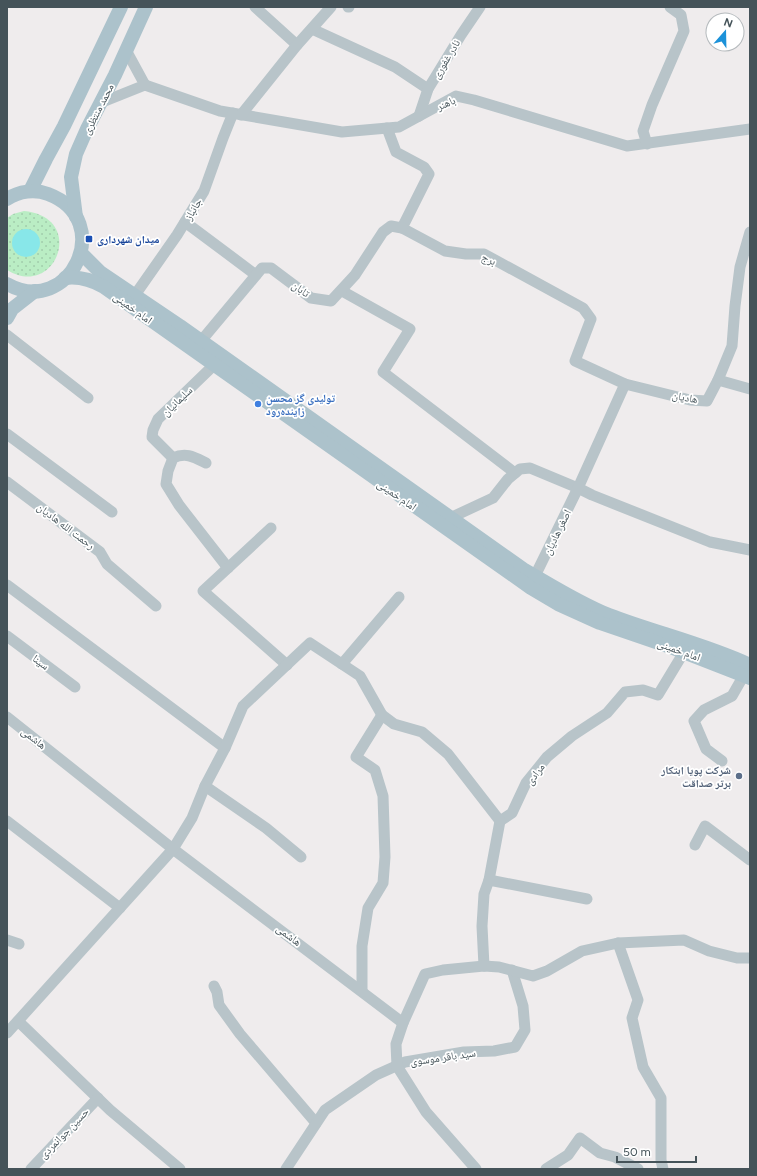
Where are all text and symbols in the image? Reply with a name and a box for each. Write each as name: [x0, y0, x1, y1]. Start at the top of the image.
north arrow: [705, 12, 745, 52]
text: N: [722, 16, 734, 31]
street label: نادر غفوری: [430, 37, 463, 81]
street label: محمد منتظری: [80, 82, 117, 137]
street label: باهنر: [434, 94, 458, 114]
street label: جانباز: [181, 196, 205, 223]
place label: میدان شهرداری: [97, 233, 159, 247]
marker: میدان شهرداری: [84, 234, 94, 244]
street label: برج: [480, 251, 498, 268]
street label: تابان: [289, 279, 313, 301]
street label: امام خمینی: [111, 290, 155, 327]
street label: سلیمانیان: [159, 384, 195, 419]
street label: هادیان: [671, 389, 699, 406]
place label: تولیدی گز محسن زاینده‌رود: [266, 392, 335, 418]
marker: تولیدی گز محسن زاینده‌رود: [253, 399, 263, 409]
street label: امام خمینی: [375, 477, 419, 514]
street label: رحمت الله هادیان: [34, 501, 97, 552]
street label: اصغر هادیان: [541, 507, 574, 557]
street label: امام خمینی: [656, 637, 702, 664]
street label: سینا: [30, 652, 51, 673]
street label: هاشمی: [19, 725, 49, 752]
street label: مرادی: [523, 761, 548, 788]
place label: شرکت پویا ابتکار برتر صداقت: [660, 764, 731, 790]
marker: شرکت پویا ابتکار برتر صداقت: [734, 771, 744, 781]
street label: هاشمی: [274, 922, 304, 949]
street label: سید باقر موسوی: [409, 1046, 477, 1069]
street label: حسین جوانمردی: [37, 1105, 92, 1161]
scale bar: [617, 1138, 696, 1164]
text: 50 m: [623, 1145, 651, 1159]

